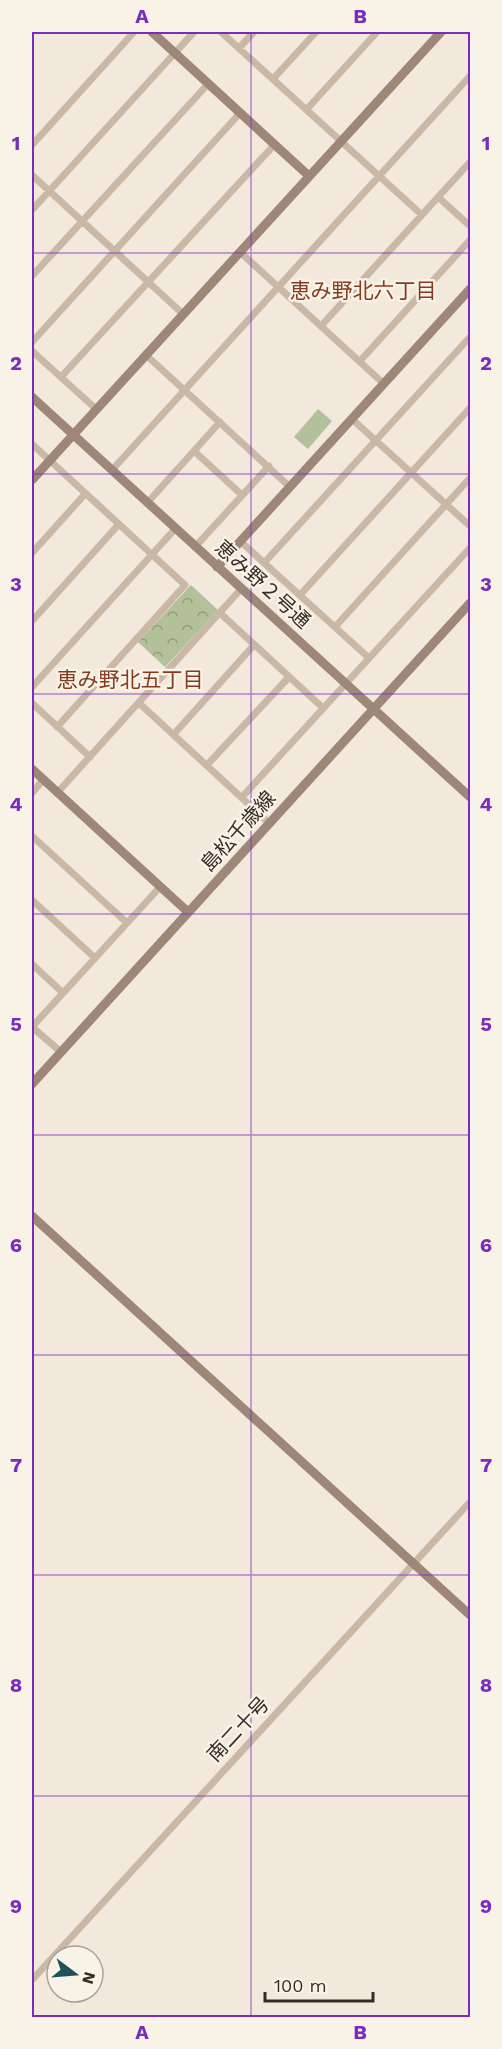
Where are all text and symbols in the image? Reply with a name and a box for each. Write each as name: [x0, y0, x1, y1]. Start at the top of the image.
text: A: [135, 4, 149, 28]
text: B: [353, 4, 367, 28]
text: 1: [12, 131, 20, 155]
text: 1: [482, 131, 490, 155]
district label: 恵み野北六丁目: [290, 278, 437, 303]
text: 2: [10, 351, 22, 375]
text: 2: [480, 351, 492, 375]
street label: 恵み野２号通: [210, 535, 316, 633]
text: 3: [10, 572, 22, 596]
text: 3: [480, 572, 492, 596]
district label: 恵み野北五丁目: [57, 667, 204, 692]
street label: 島松千歳線: [196, 786, 280, 876]
text: 4: [10, 792, 23, 816]
text: 4: [480, 792, 493, 816]
text: 5: [10, 1012, 22, 1036]
text: 5: [480, 1012, 492, 1036]
text: 6: [10, 1233, 22, 1257]
text: 6: [480, 1233, 492, 1257]
text: 7: [10, 1453, 22, 1477]
text: 7: [480, 1453, 492, 1477]
text: 8: [10, 1673, 22, 1697]
text: 8: [480, 1673, 492, 1697]
street label: 南二十号: [202, 1692, 274, 1766]
text: 9: [10, 1894, 22, 1918]
text: 9: [480, 1894, 492, 1918]
north arrow: [45, 1944, 105, 2004]
scale bar: [265, 1965, 373, 2003]
text: N: [78, 1970, 100, 1986]
text: 100 m: [274, 1975, 327, 1996]
text: A: [135, 2020, 149, 2044]
text: B: [353, 2020, 367, 2044]

